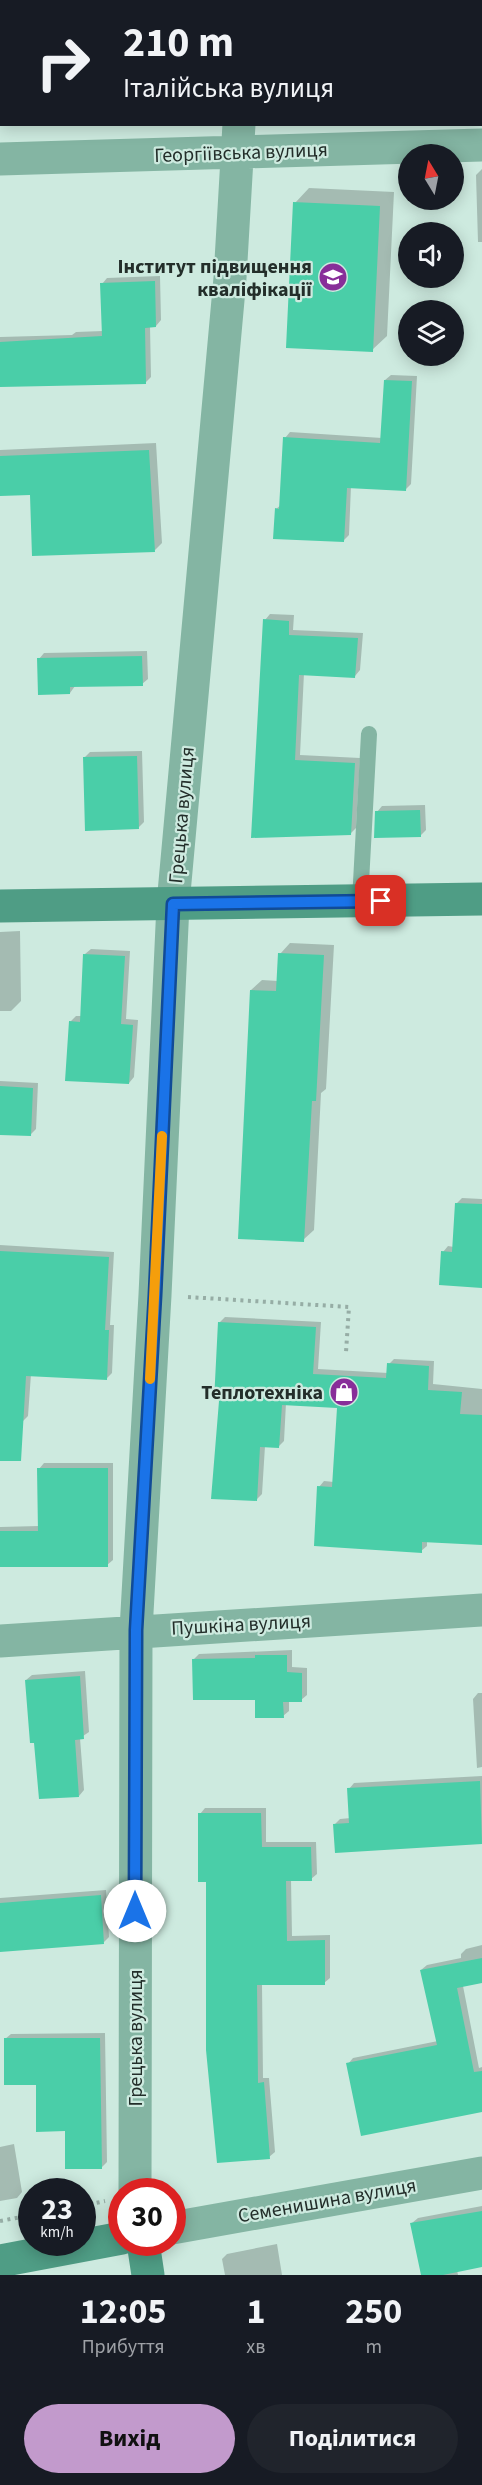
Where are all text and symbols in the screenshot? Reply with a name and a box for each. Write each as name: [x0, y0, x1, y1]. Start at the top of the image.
text: 210 m: [123, 13, 234, 73]
icon: right: [24, 24, 102, 102]
text: Італійська вулиця: [123, 69, 334, 108]
street label: Георгіївська вулиця: [154, 136, 328, 170]
north arrow: [398, 144, 464, 210]
map controls: [398, 144, 464, 366]
button: sound: [398, 222, 464, 288]
place label: Інститут підвищення кваліфікації: [118, 253, 312, 304]
school or university icon: Інститут підвищення кваліфікації: [317, 261, 349, 293]
button: layers: [398, 300, 464, 366]
street label: Грецька вулиця: [162, 746, 202, 885]
pin: [355, 875, 406, 926]
icon: arrive: [364, 884, 397, 917]
shop icon: Теплотехніка: [328, 1376, 360, 1408]
place label: Теплотехніка: [201, 1379, 323, 1407]
street label: Пушкіна вулиця: [170, 1607, 312, 1643]
position arrow: [103, 1879, 167, 1943]
street label: Грецька вулиця: [122, 1969, 150, 2107]
street label: Семенишина вулиця: [236, 2172, 419, 2230]
speed limit sign: 30: [108, 2178, 186, 2256]
text: 23: [41, 2188, 73, 2231]
text: km/h: [40, 2222, 74, 2243]
text: 12:05: [80, 2286, 167, 2337]
text: 1: [246, 2286, 265, 2337]
text: 250: [345, 2286, 402, 2337]
text: Прибуття: [82, 2333, 165, 2361]
text: хв: [246, 2333, 265, 2361]
text: m: [365, 2333, 382, 2361]
button: Вихід: [24, 2404, 235, 2473]
button: Поділитися: [247, 2404, 458, 2473]

